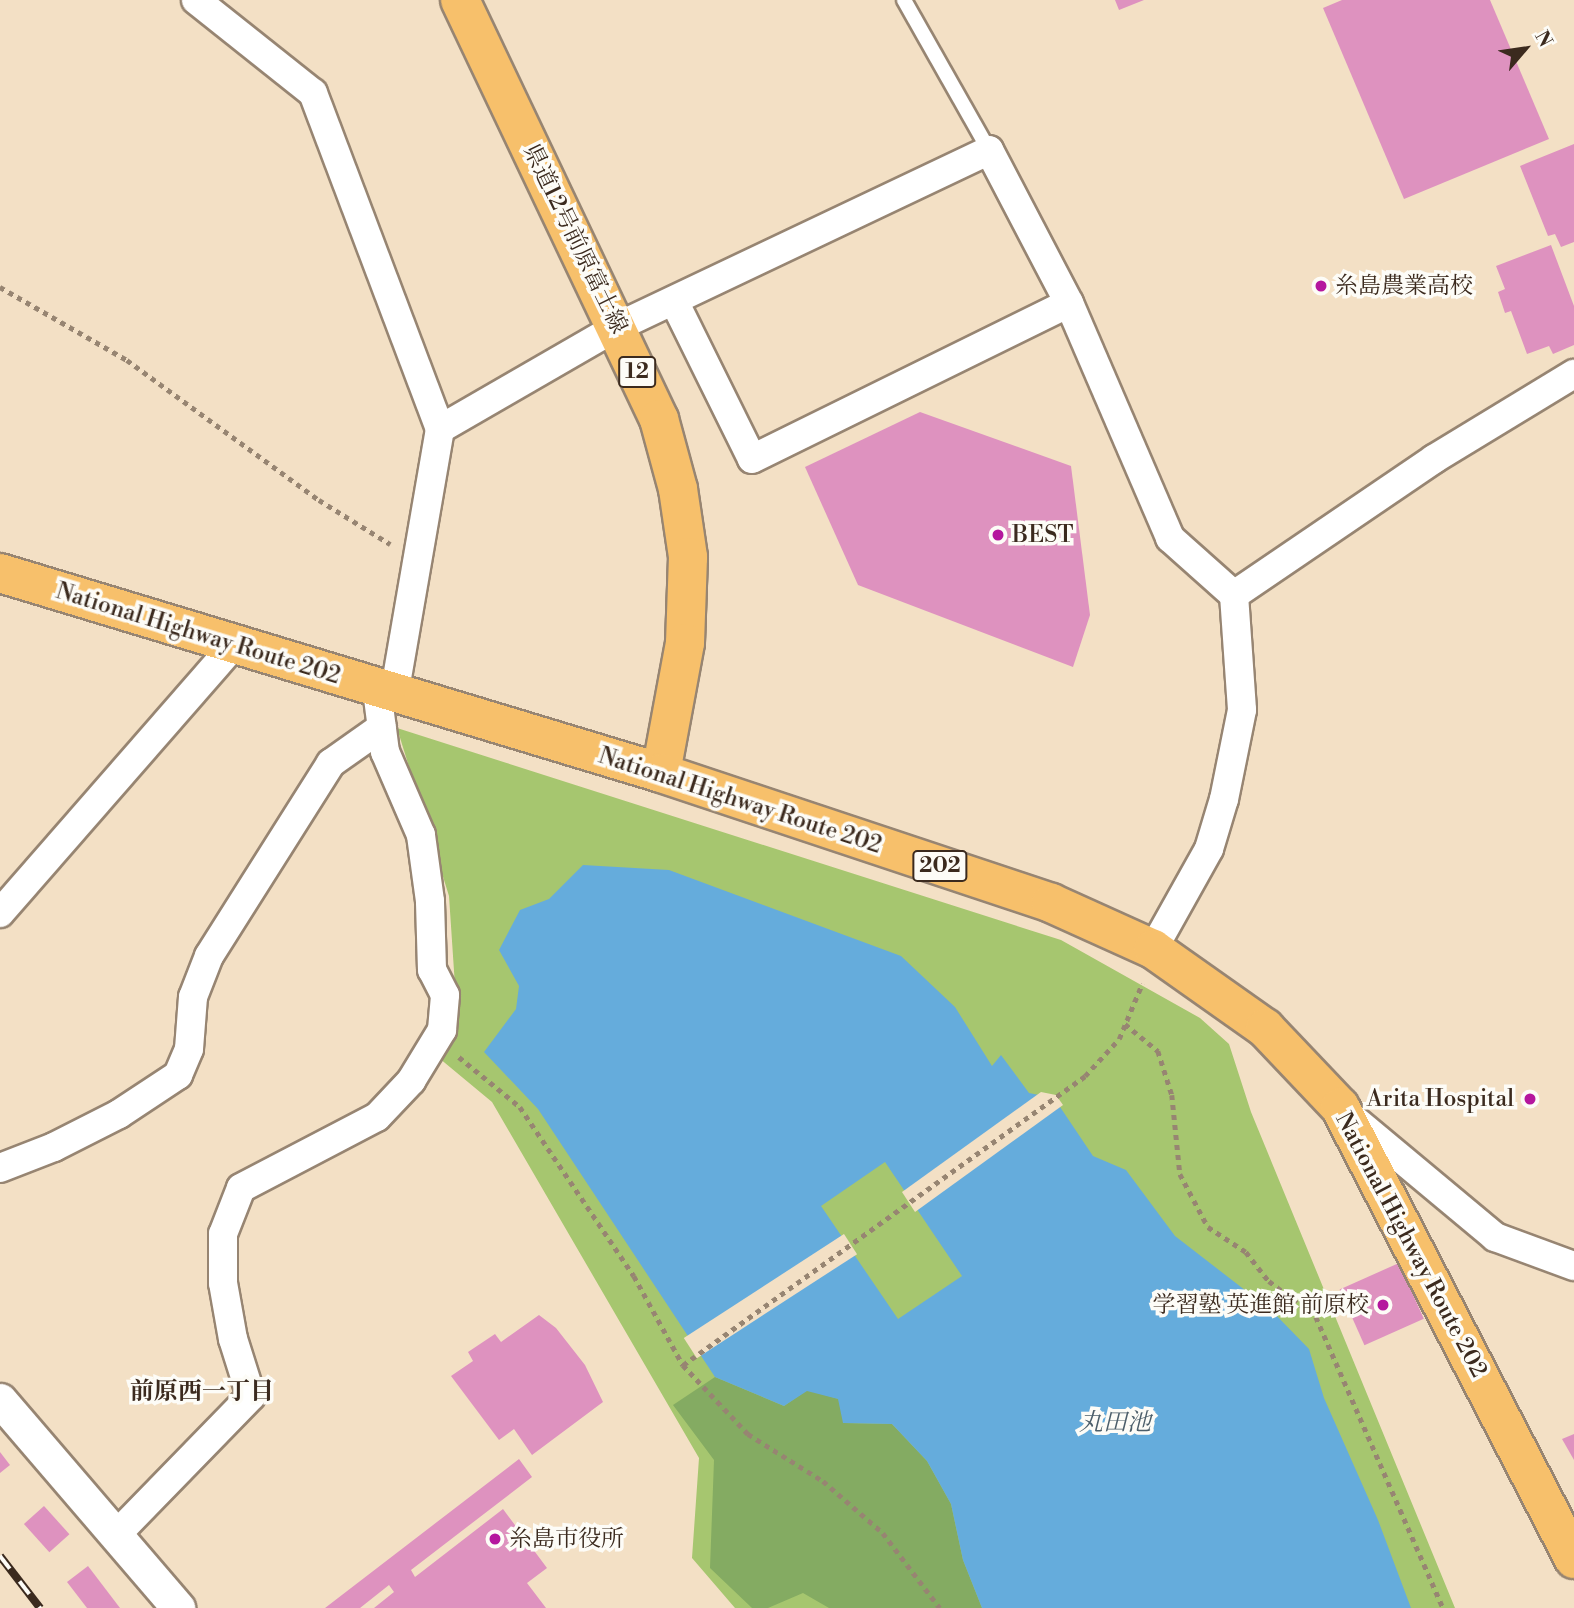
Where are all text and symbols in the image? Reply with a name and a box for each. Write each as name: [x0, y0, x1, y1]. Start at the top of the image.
north arrow: [1490, 14, 1560, 84]
text: N: [1529, 26, 1558, 51]
street label: 県道12号前原富士線: [517, 140, 633, 338]
place label: 糸島農業高校: [1335, 272, 1473, 300]
marker: 糸島農業高校: [1313, 278, 1329, 294]
road number: 12: [618, 354, 656, 390]
place label: BEST: [1012, 521, 1073, 549]
marker: BEST: [990, 527, 1006, 543]
street label: National Highway Route 202: [52, 578, 344, 690]
street label: National Highway Route 202: [595, 742, 885, 860]
road number: 202: [912, 848, 968, 884]
place label: Arita Hospital: [1367, 1085, 1514, 1113]
marker: Arita Hospital: [1520, 1089, 1540, 1109]
street label: National Highway Route 202: [1329, 1108, 1493, 1382]
place label: 学習塾 英進館 前原校: [1153, 1291, 1369, 1319]
marker: 学習塾 英進館 前原校: [1375, 1297, 1391, 1313]
district label: 前原西一丁目: [130, 1379, 274, 1407]
water label: 丸田池: [1079, 1410, 1151, 1438]
place label: 糸島市役所: [509, 1525, 624, 1553]
marker: 糸島市役所: [487, 1531, 503, 1547]

